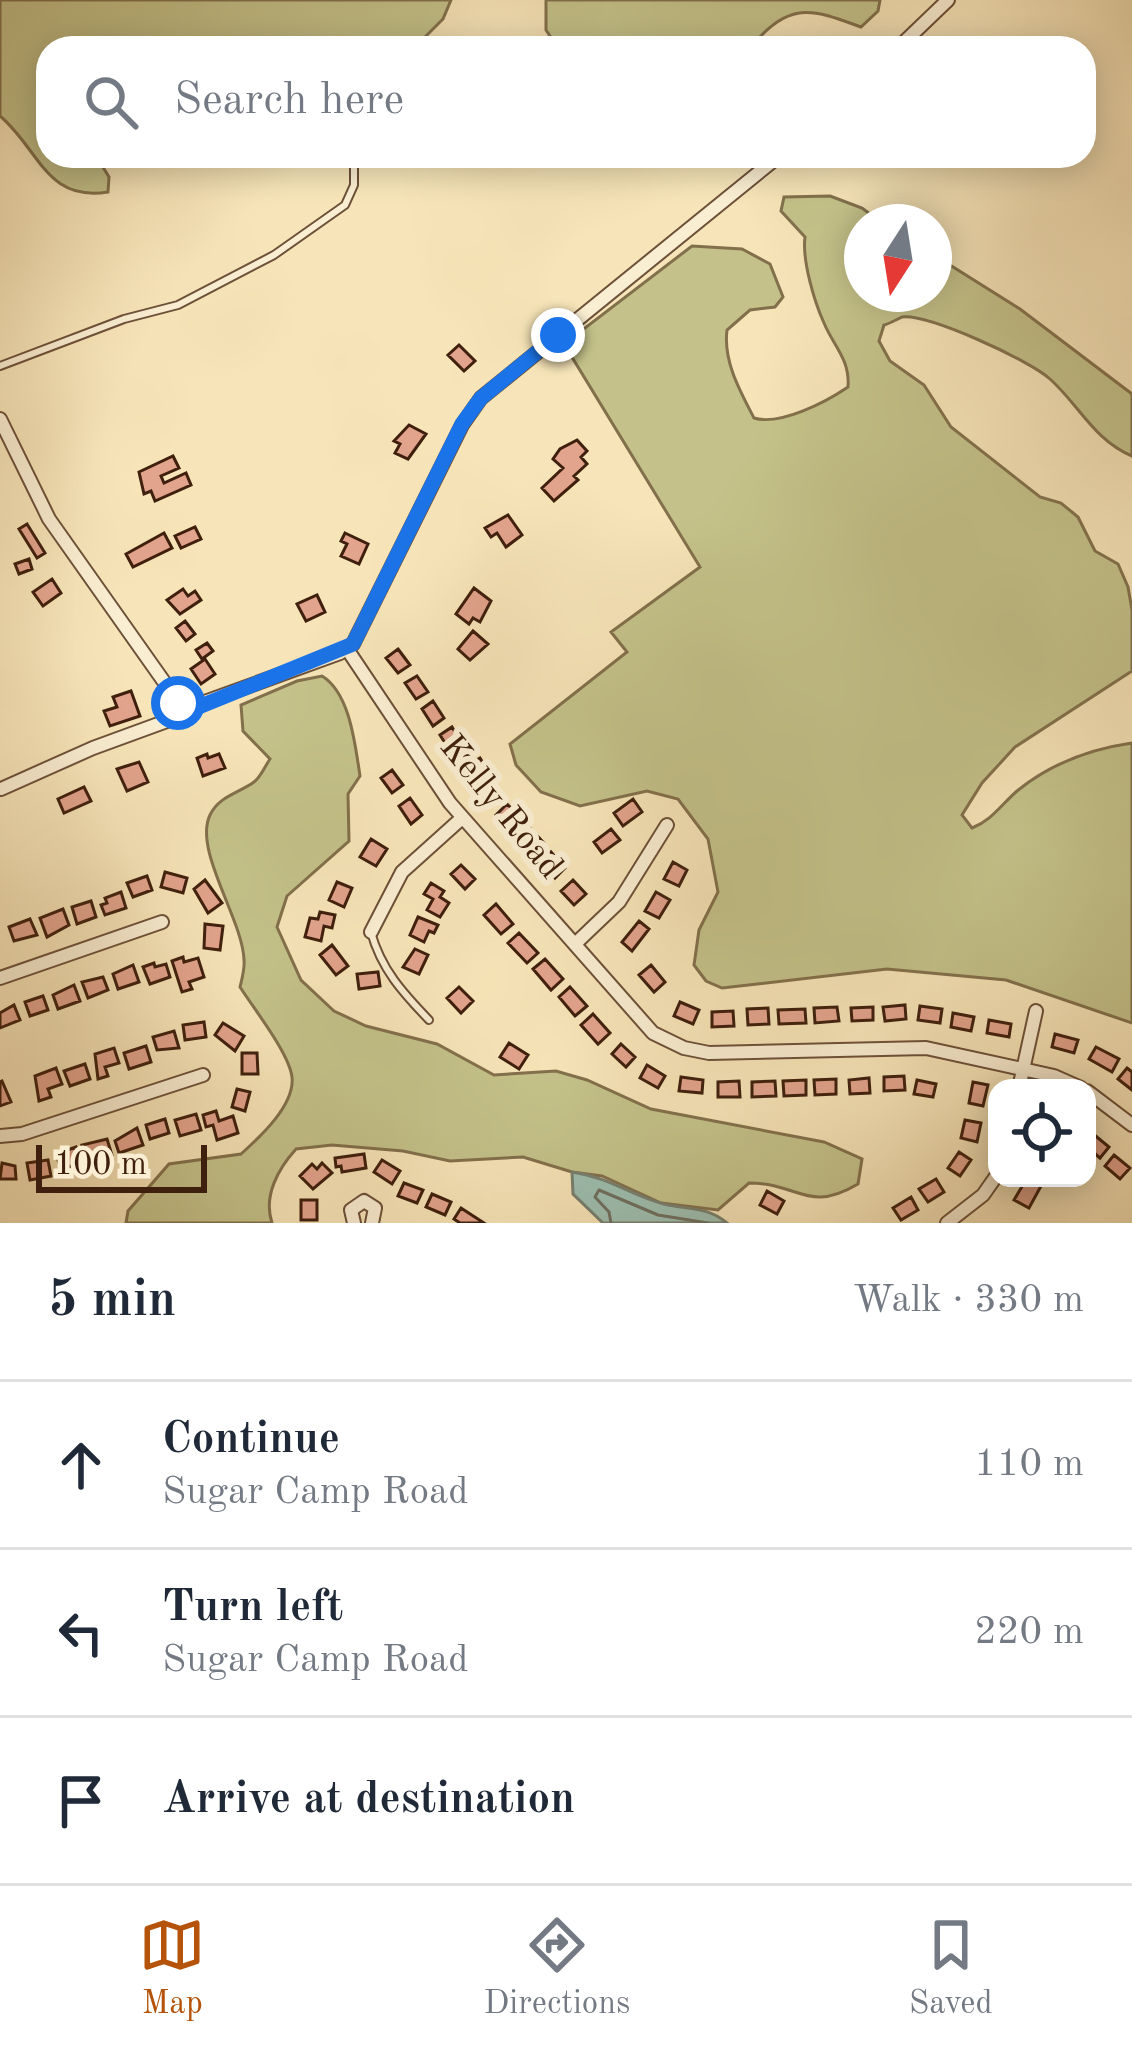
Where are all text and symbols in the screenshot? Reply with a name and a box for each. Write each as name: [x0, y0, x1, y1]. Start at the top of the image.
search box: [36, 36, 1096, 168]
icon: search: [78, 69, 144, 135]
text: Search here: [174, 79, 404, 124]
north arrow: [844, 204, 952, 312]
route end: [531, 308, 585, 362]
route start: [151, 676, 205, 730]
street label: Kelly Road: [432, 730, 568, 886]
map controls: [988, 1079, 1096, 1187]
button: locate: [988, 1079, 1096, 1187]
scale bar: [36, 1139, 207, 1192]
text: 100 m: [54, 1149, 147, 1182]
text: 5 min: [48, 1276, 176, 1327]
text: Walk · 330 m: [853, 1281, 1084, 1320]
text: Continue: [162, 1418, 340, 1463]
icon: ahead: [48, 1432, 114, 1498]
text: 110 m: [974, 1445, 1084, 1484]
text: Sugar Camp Road: [162, 1473, 469, 1512]
text: Turn left: [162, 1586, 343, 1631]
icon: left: [48, 1600, 114, 1666]
text: 220 m: [974, 1613, 1084, 1652]
text: Sugar Camp Road: [162, 1641, 469, 1680]
icon: arrive: [48, 1768, 114, 1834]
text: Arrive at destination: [162, 1778, 575, 1823]
tab: Map: [139, 1912, 205, 2025]
tab: Directions: [484, 1912, 630, 2025]
tab: Saved: [909, 1912, 993, 2025]

